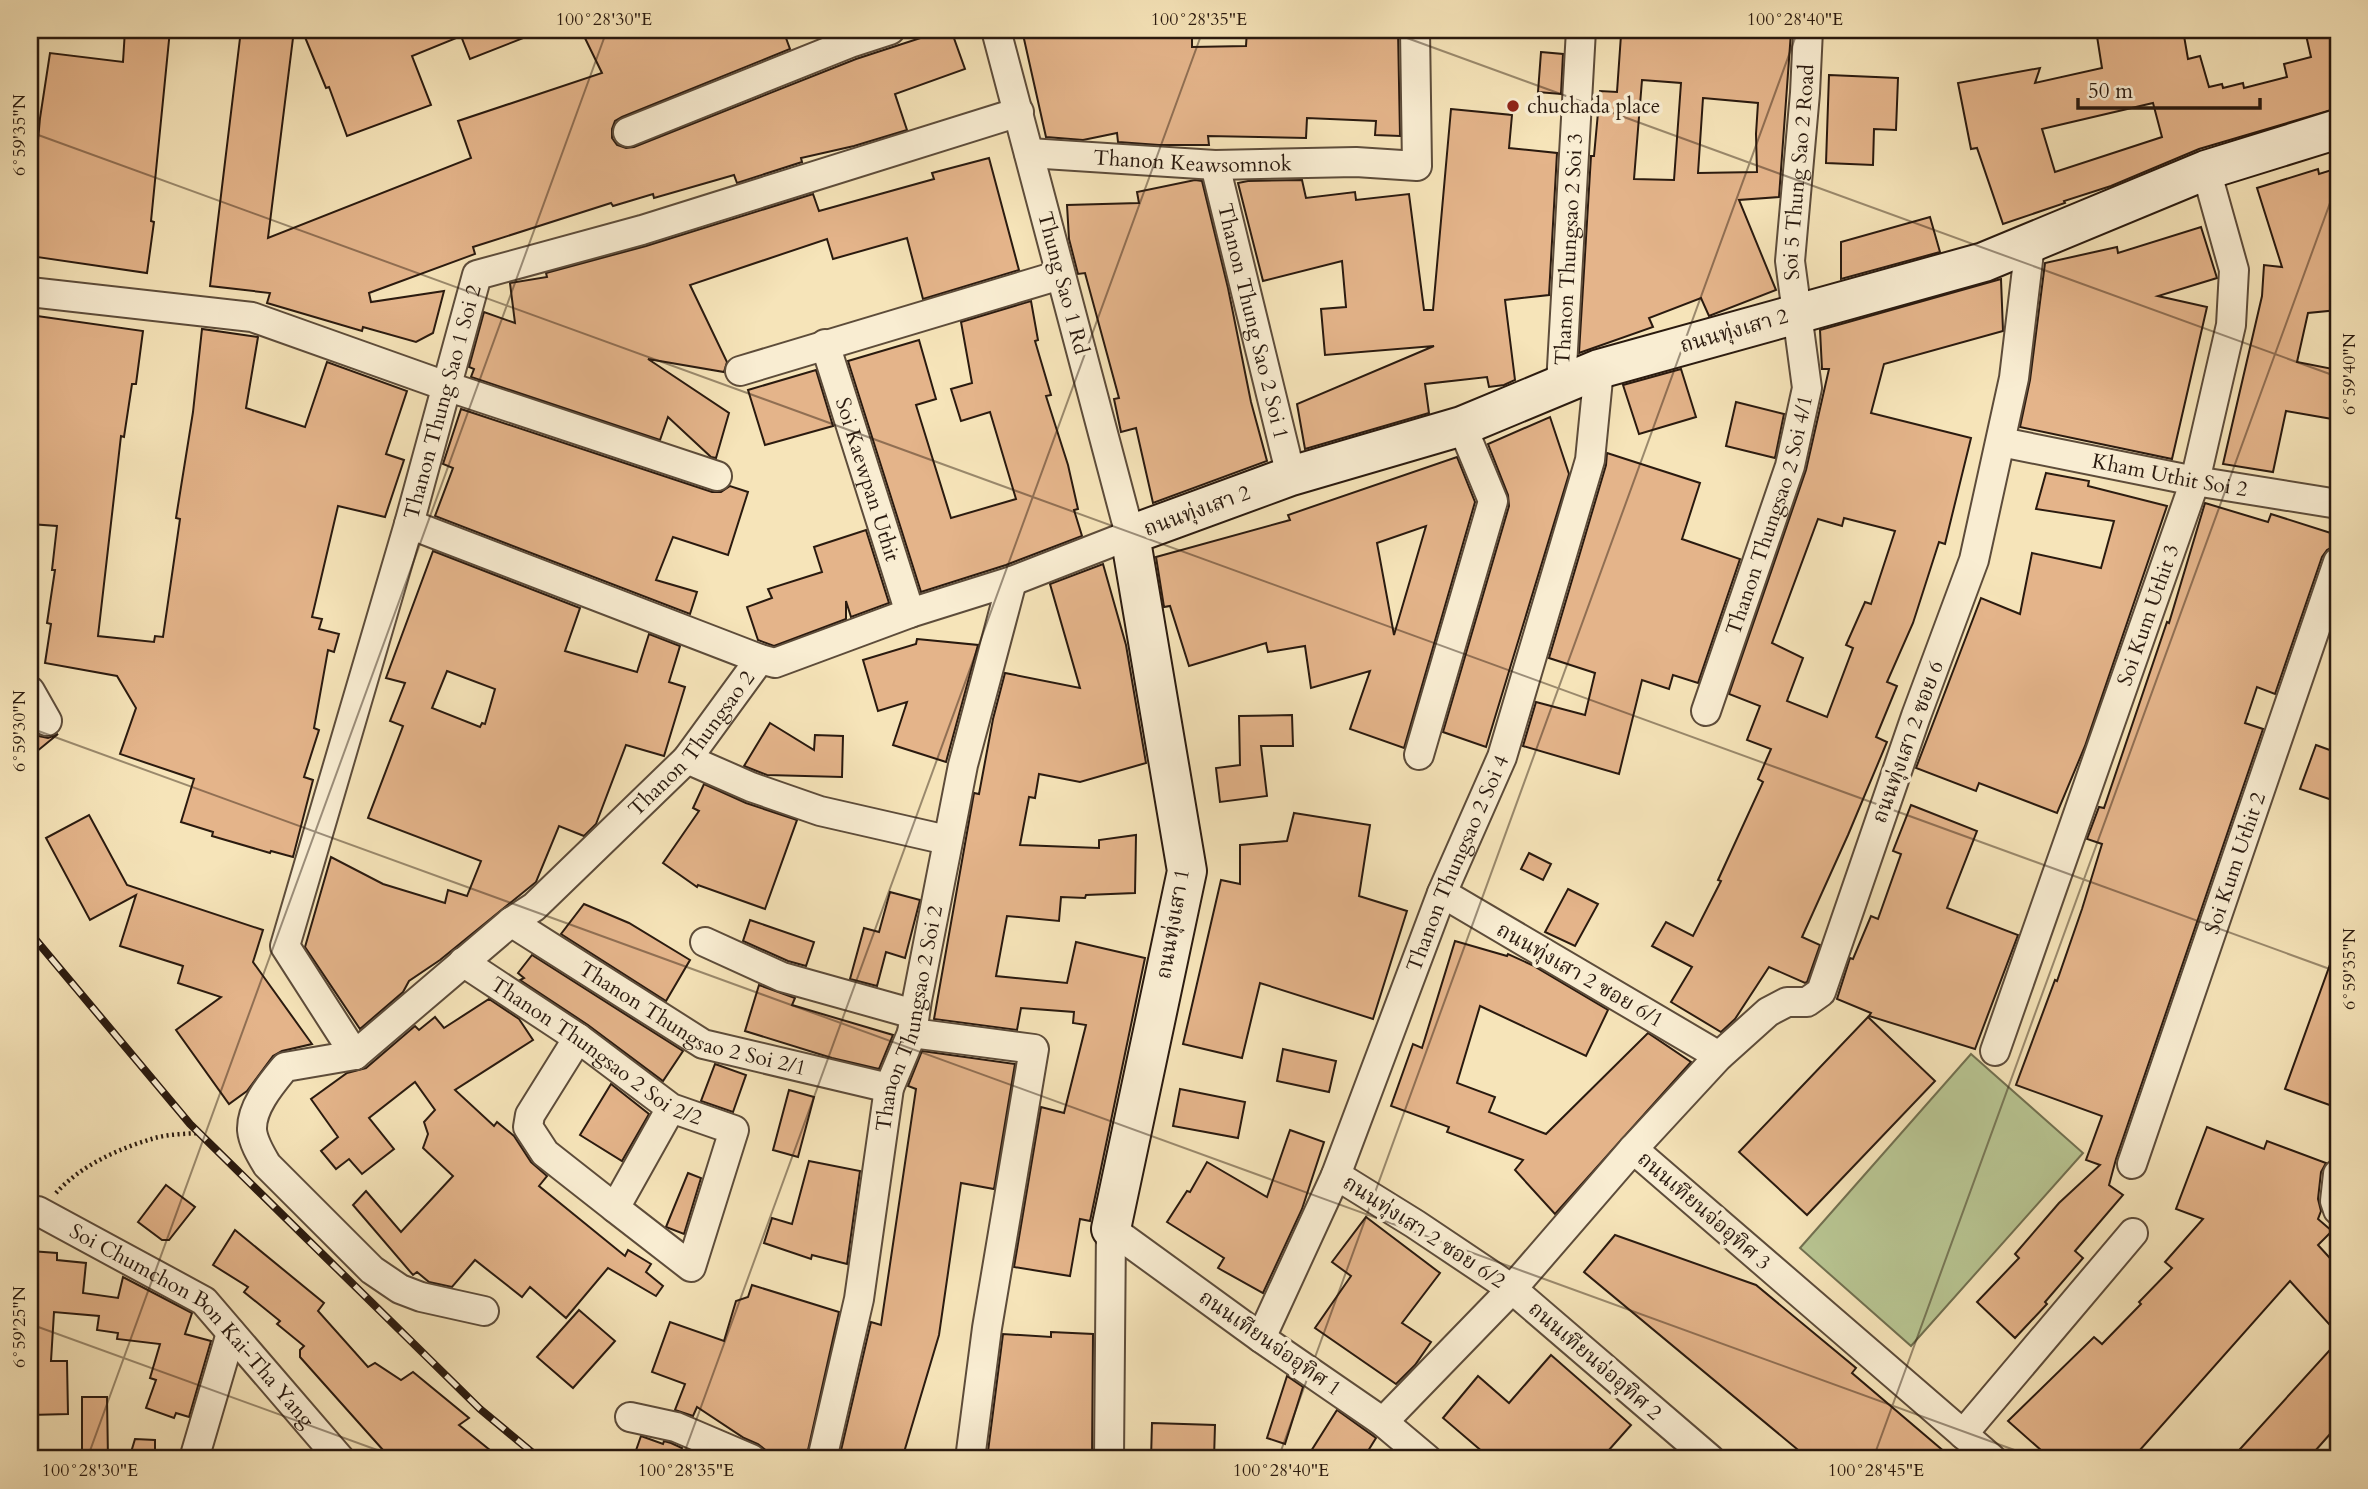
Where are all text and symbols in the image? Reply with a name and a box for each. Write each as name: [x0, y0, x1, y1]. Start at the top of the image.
text: 100°28'30"E: [556, 7, 652, 32]
text: 100°28'35"E: [1151, 7, 1247, 32]
text: 100°28'40"E: [1747, 7, 1843, 32]
street label: Soi 5 Thung Sao 2 Road: [1775, 64, 1821, 282]
scale bar: [2078, 66, 2260, 110]
text: 50 m: [2088, 77, 2133, 106]
place label: chuchada place: [1527, 92, 1660, 121]
text: 6°59'35"N: [7, 93, 32, 176]
marker: chuchada place: [1505, 98, 1521, 114]
street label: Thanon Thungsao 2 Soi 3: [1548, 132, 1590, 366]
street label: Thanon Keawsomnok: [1093, 143, 1293, 180]
street label: Thanon Thung Sao 2 Soi 1: [1210, 200, 1296, 442]
street label: Thung Sao 1 Rd: [1030, 208, 1096, 358]
street label: Thanon Thung Sao 1 Soi 2: [397, 281, 488, 522]
street label: ถนนทุ่งเสา 2: [1676, 302, 1792, 360]
text: 6°59'40"N: [2337, 332, 2362, 415]
street label: Thanon Thungsao 2 Soi 4/1: [1718, 392, 1820, 639]
street label: Soi Kaewpan Uthit: [828, 394, 907, 565]
street label: Kham Uthit Soi 2: [2090, 446, 2250, 504]
street label: ถนนทุ่งเสา 2: [1140, 478, 1255, 544]
street label: Soi Kum Uthit 3: [2110, 540, 2186, 690]
street label: ถนนทุ่งเสา 2 ซอย 6: [1865, 657, 1951, 827]
street label: Thanon Thungsao 2: [622, 665, 761, 823]
text: 6°59'30"N: [7, 689, 32, 772]
street label: Thanon Thungsao 2 Soi 4: [1399, 750, 1516, 976]
street label: Soi Kum Uthit 2: [2197, 788, 2273, 938]
street label: ถนนทุ่งเสา 1: [1149, 867, 1197, 981]
street label: Thanon Thungsao 2 Soi 2: [868, 903, 950, 1133]
street label: ถนนทุ่งเสา 2 ซอย 6/1: [1491, 915, 1669, 1035]
text: 6°59'35"N: [2337, 927, 2362, 1010]
street label: Thanon Thungsao 2 Soi 2/1: [573, 954, 809, 1082]
street label: Thanon Thungsao 2 Soi 2/2: [485, 970, 706, 1132]
street label: ถนนเทียนจ่ออุทิศ 3: [1631, 1145, 1777, 1277]
street label: ถนนทุ่งเสา 2 ซอย 6/2: [1337, 1168, 1511, 1296]
street label: Soi Chumchon Bon Kai-Tha Yang: [64, 1216, 321, 1434]
street label: ถนนเทียนจ่ออุทิศ 1: [1193, 1283, 1347, 1403]
text: 6°59'25"N: [7, 1285, 32, 1368]
street label: ถนนเทียนจ่ออุทิศ 2: [1522, 1295, 1668, 1427]
text: 100°28'30"E: [42, 1458, 138, 1483]
text: 100°28'35"E: [638, 1458, 734, 1483]
text: 100°28'40"E: [1233, 1458, 1329, 1483]
text: 100°28'45"E: [1828, 1458, 1924, 1483]

